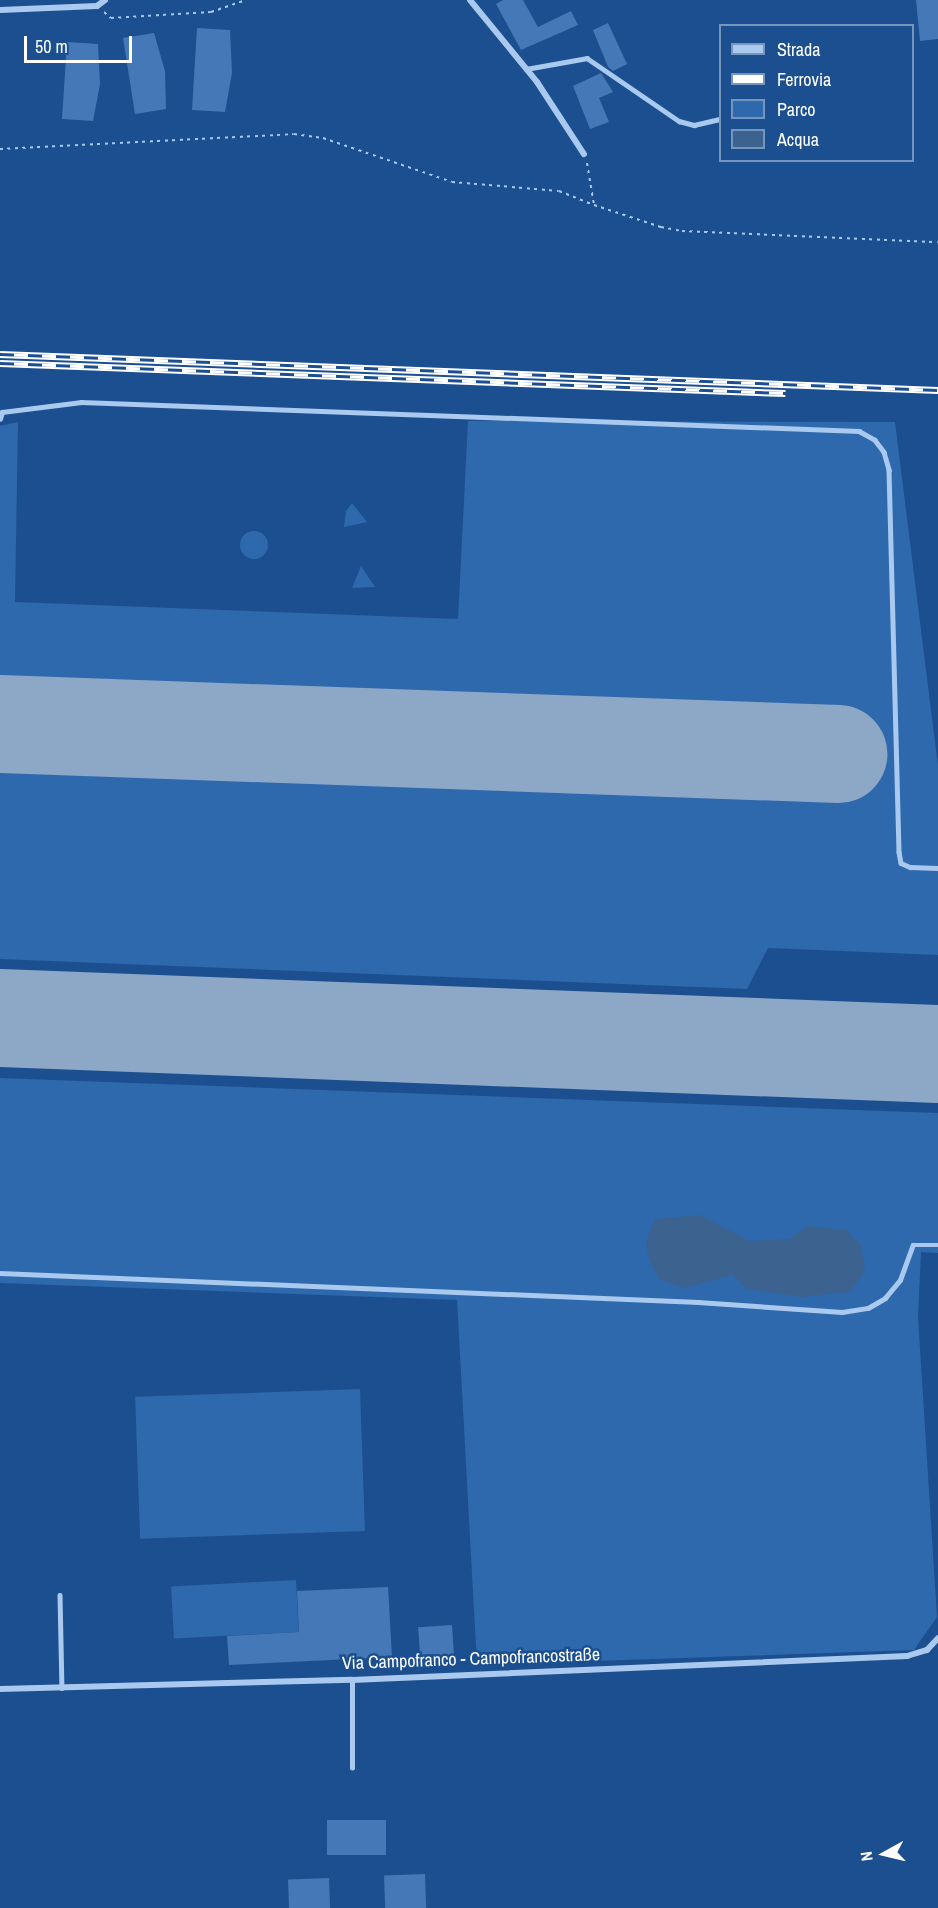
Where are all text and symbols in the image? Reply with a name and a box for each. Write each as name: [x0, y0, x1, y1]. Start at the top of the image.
scale bar: [27, 24, 135, 62]
legend: [719, 24, 914, 162]
text: 50 m: [35, 34, 68, 59]
text: Strada: [777, 37, 821, 62]
text: Ferrovia: [777, 67, 831, 92]
text: Parco: [777, 97, 816, 122]
text: Acqua: [777, 127, 819, 152]
street label: Via Campofranco - Campofrancostraße: [342, 1644, 600, 1674]
north arrow: [854, 1824, 914, 1884]
text: N: [855, 1850, 878, 1863]

